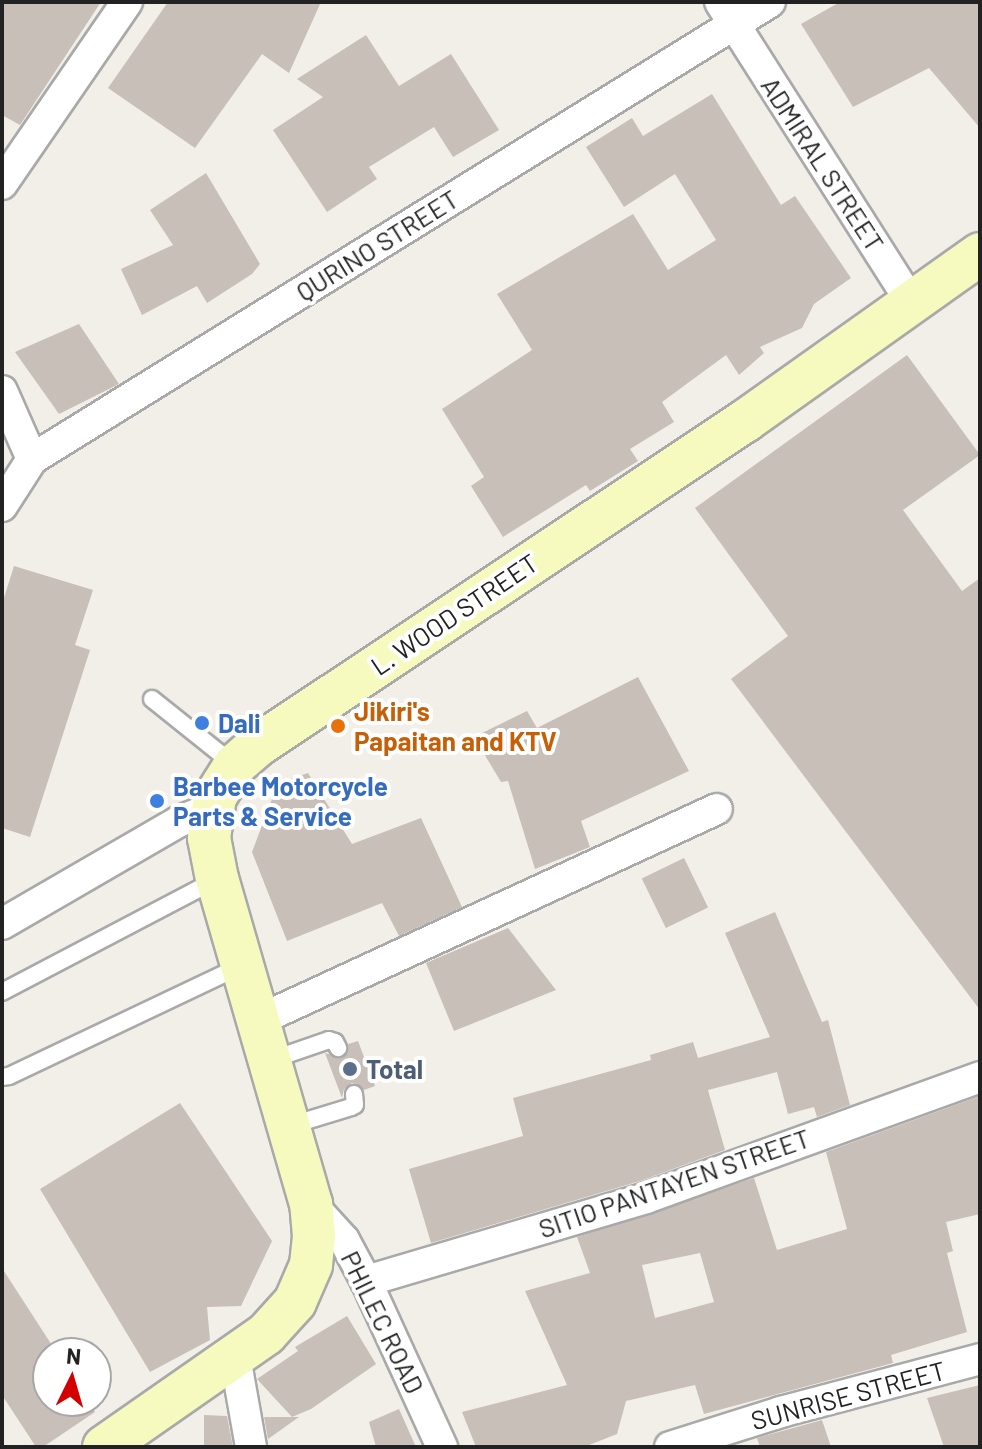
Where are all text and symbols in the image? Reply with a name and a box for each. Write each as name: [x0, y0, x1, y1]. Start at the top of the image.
street label: ADMIRAL STREET: [755, 71, 891, 257]
street label: QURINO STREET: [290, 183, 464, 307]
street label: L. WOOD STREET: [365, 547, 543, 681]
place label: Jikiri's Papaitan and KTV: [354, 695, 557, 756]
place label: Dali: [218, 707, 261, 739]
marker: Dali: [193, 714, 211, 732]
marker: Jikiri's Papaitan and KTV: [329, 717, 347, 735]
place label: Barbee Motorcycle Parts & Service: [173, 770, 388, 832]
marker: Barbee Motorcycle Parts & Service: [148, 792, 166, 810]
place label: Total: [366, 1053, 423, 1085]
marker: Total: [341, 1060, 359, 1078]
street label: SITIO PANTAYEN STREET: [534, 1122, 814, 1244]
street label: PHILEC ROAD: [335, 1246, 431, 1398]
north arrow: [32, 1337, 112, 1417]
text: N: [65, 1341, 82, 1369]
street label: SUNRISE STREET: [747, 1354, 949, 1436]

